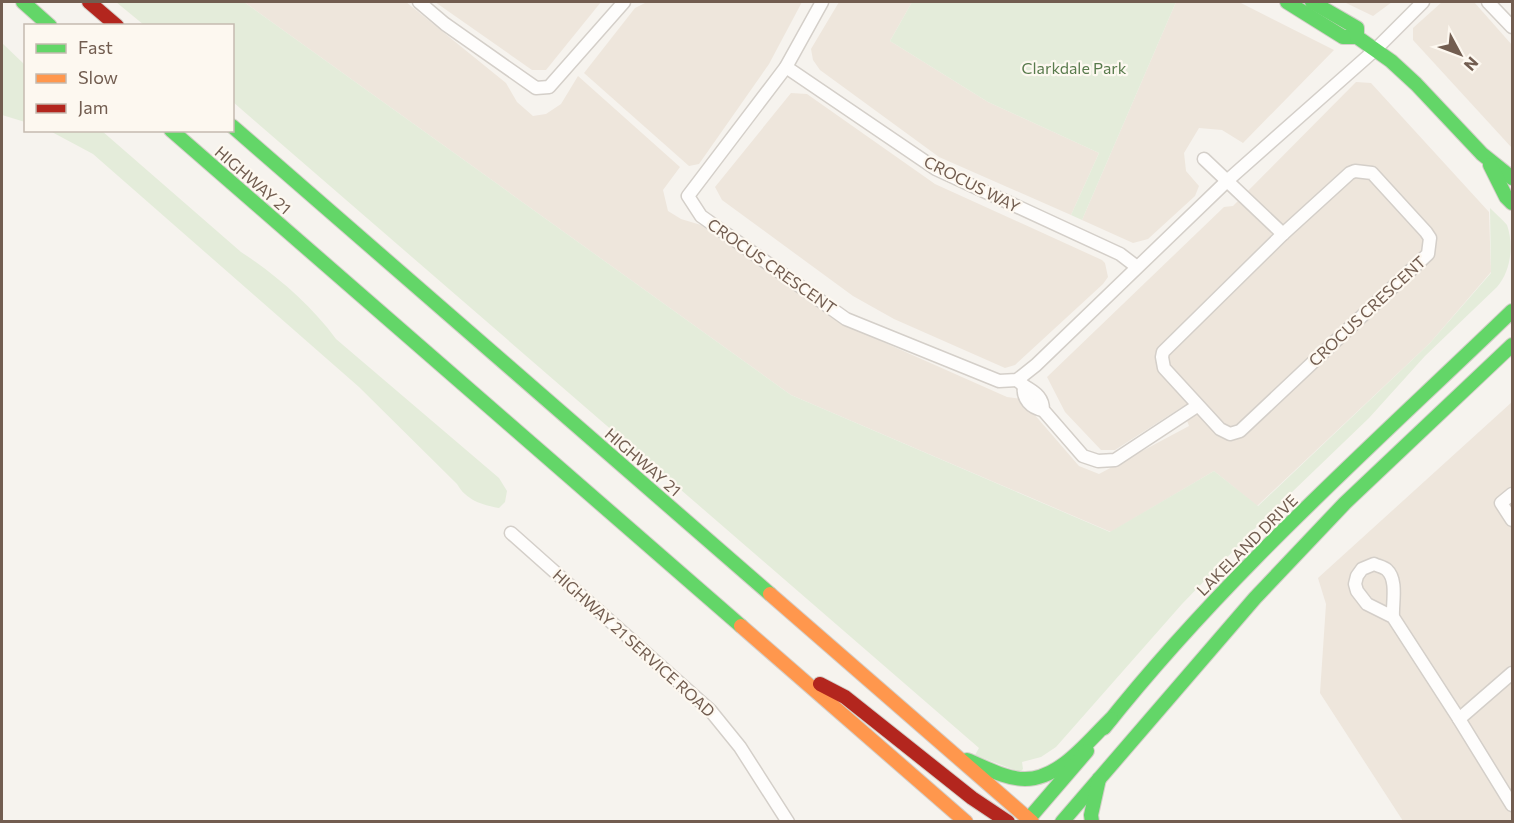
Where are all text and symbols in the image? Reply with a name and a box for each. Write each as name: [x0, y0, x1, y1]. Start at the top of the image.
legend: [24, 24, 234, 132]
north arrow: [1430, 24, 1490, 84]
text: Fast: [78, 36, 113, 58]
text: N: [1461, 53, 1483, 75]
park label: Clarkdale Park: [1022, 58, 1127, 77]
text: Slow: [78, 66, 118, 88]
text: Jam: [78, 96, 108, 118]
street label: HIGHWAY 21: [212, 142, 295, 218]
street label: CROCUS WAY: [921, 151, 1024, 216]
street label: CROCUS CRESCENT: [704, 214, 840, 317]
street label: CROCUS CRESCENT: [1304, 252, 1429, 370]
street label: HIGHWAY 21: [602, 424, 685, 500]
street label: LAKELAND DRIVE: [1192, 490, 1301, 599]
street label: HIGHWAY 21 SERVICE ROAD: [549, 565, 719, 720]

